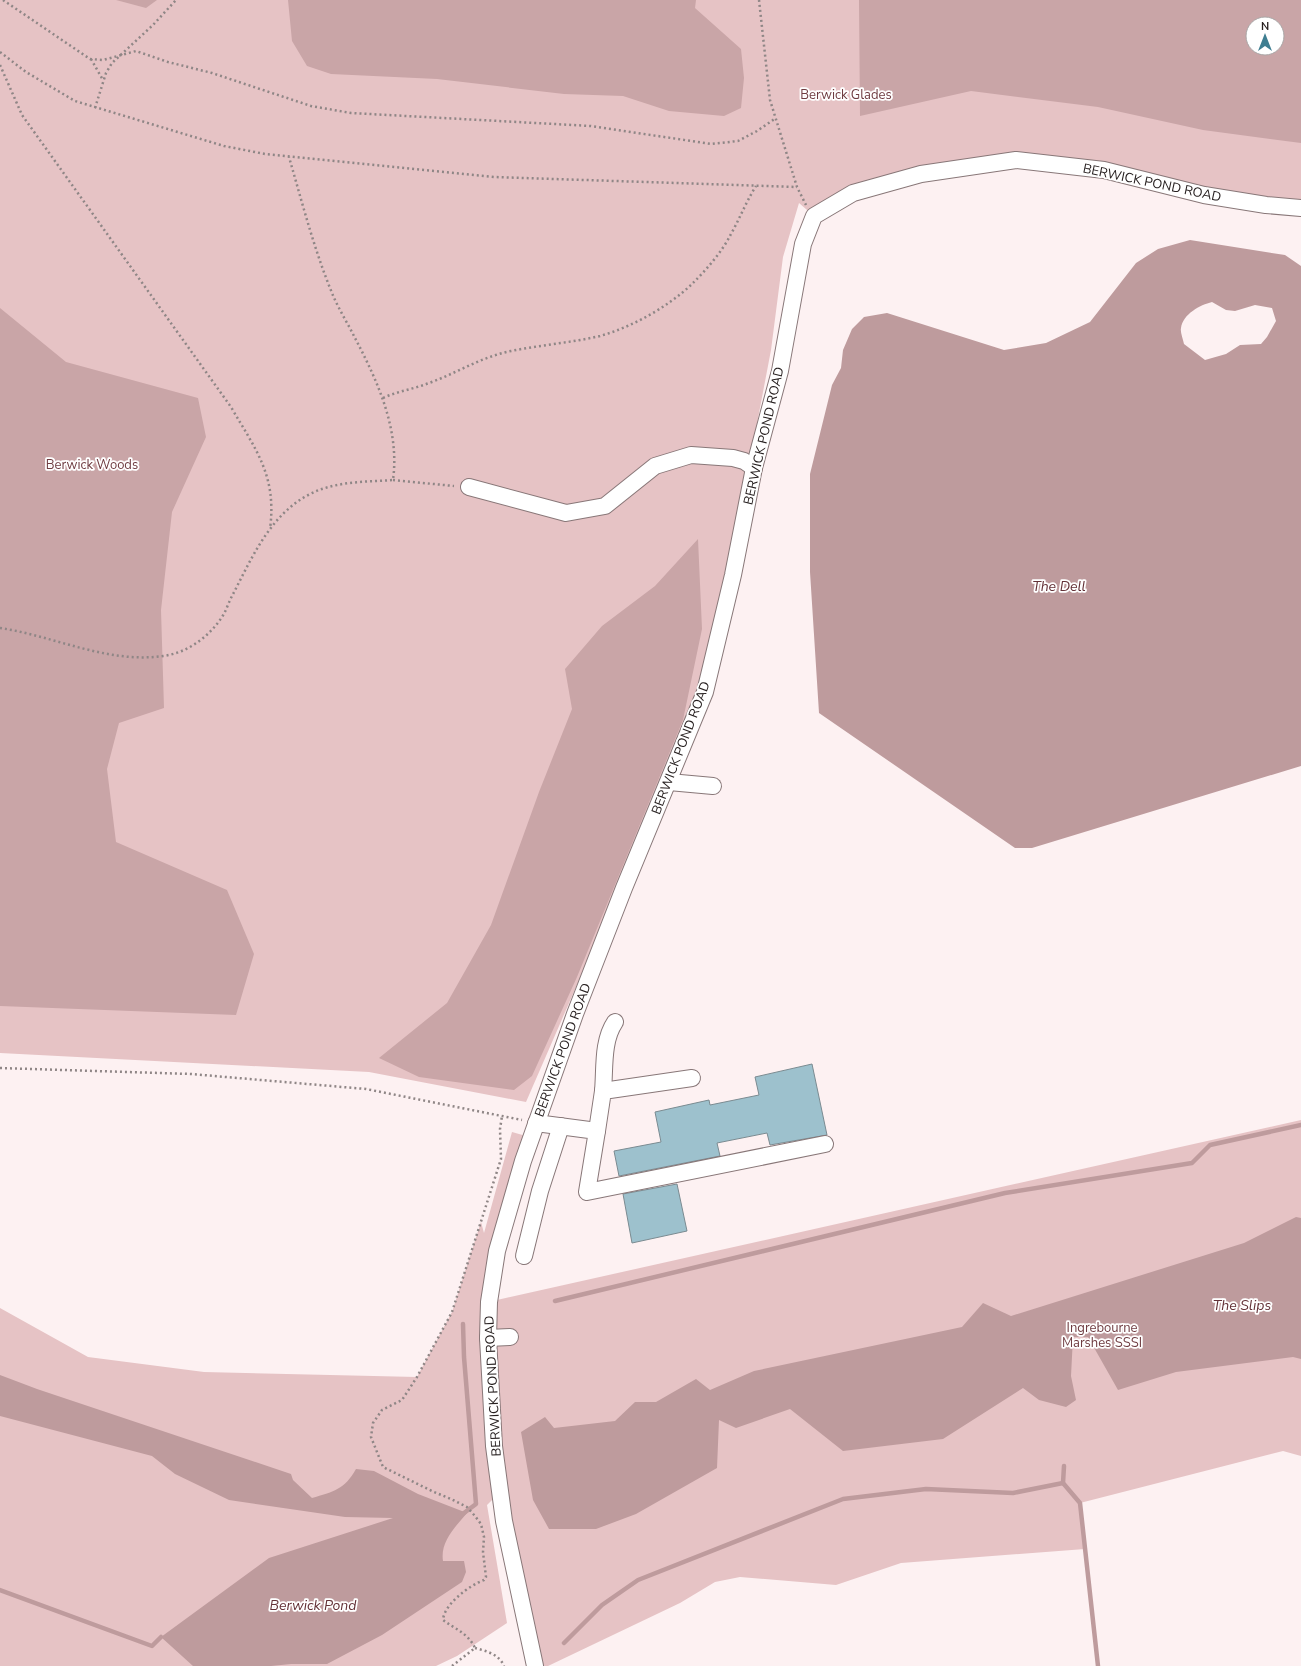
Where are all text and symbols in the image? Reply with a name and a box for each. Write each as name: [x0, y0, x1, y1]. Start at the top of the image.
north arrow: [1245, 16, 1285, 56]
text: N: [1261, 19, 1269, 34]
park label: Berwick Glades: [800, 86, 892, 104]
street label: BERWICK POND ROAD: [1081, 160, 1223, 206]
street label: BERWICK POND ROAD: [739, 365, 789, 507]
park label: Berwick Woods: [46, 456, 138, 474]
water label: The Dell: [1032, 577, 1086, 596]
street label: BERWICK POND ROAD: [647, 679, 715, 817]
street label: BERWICK POND ROAD: [530, 981, 596, 1119]
water label: The Slips: [1213, 1296, 1271, 1315]
street label: BERWICK POND ROAD: [480, 1315, 506, 1457]
park label: Ingrebourne Marshes SSSI: [1062, 1319, 1142, 1352]
water label: Berwick Pond: [270, 1596, 357, 1615]

